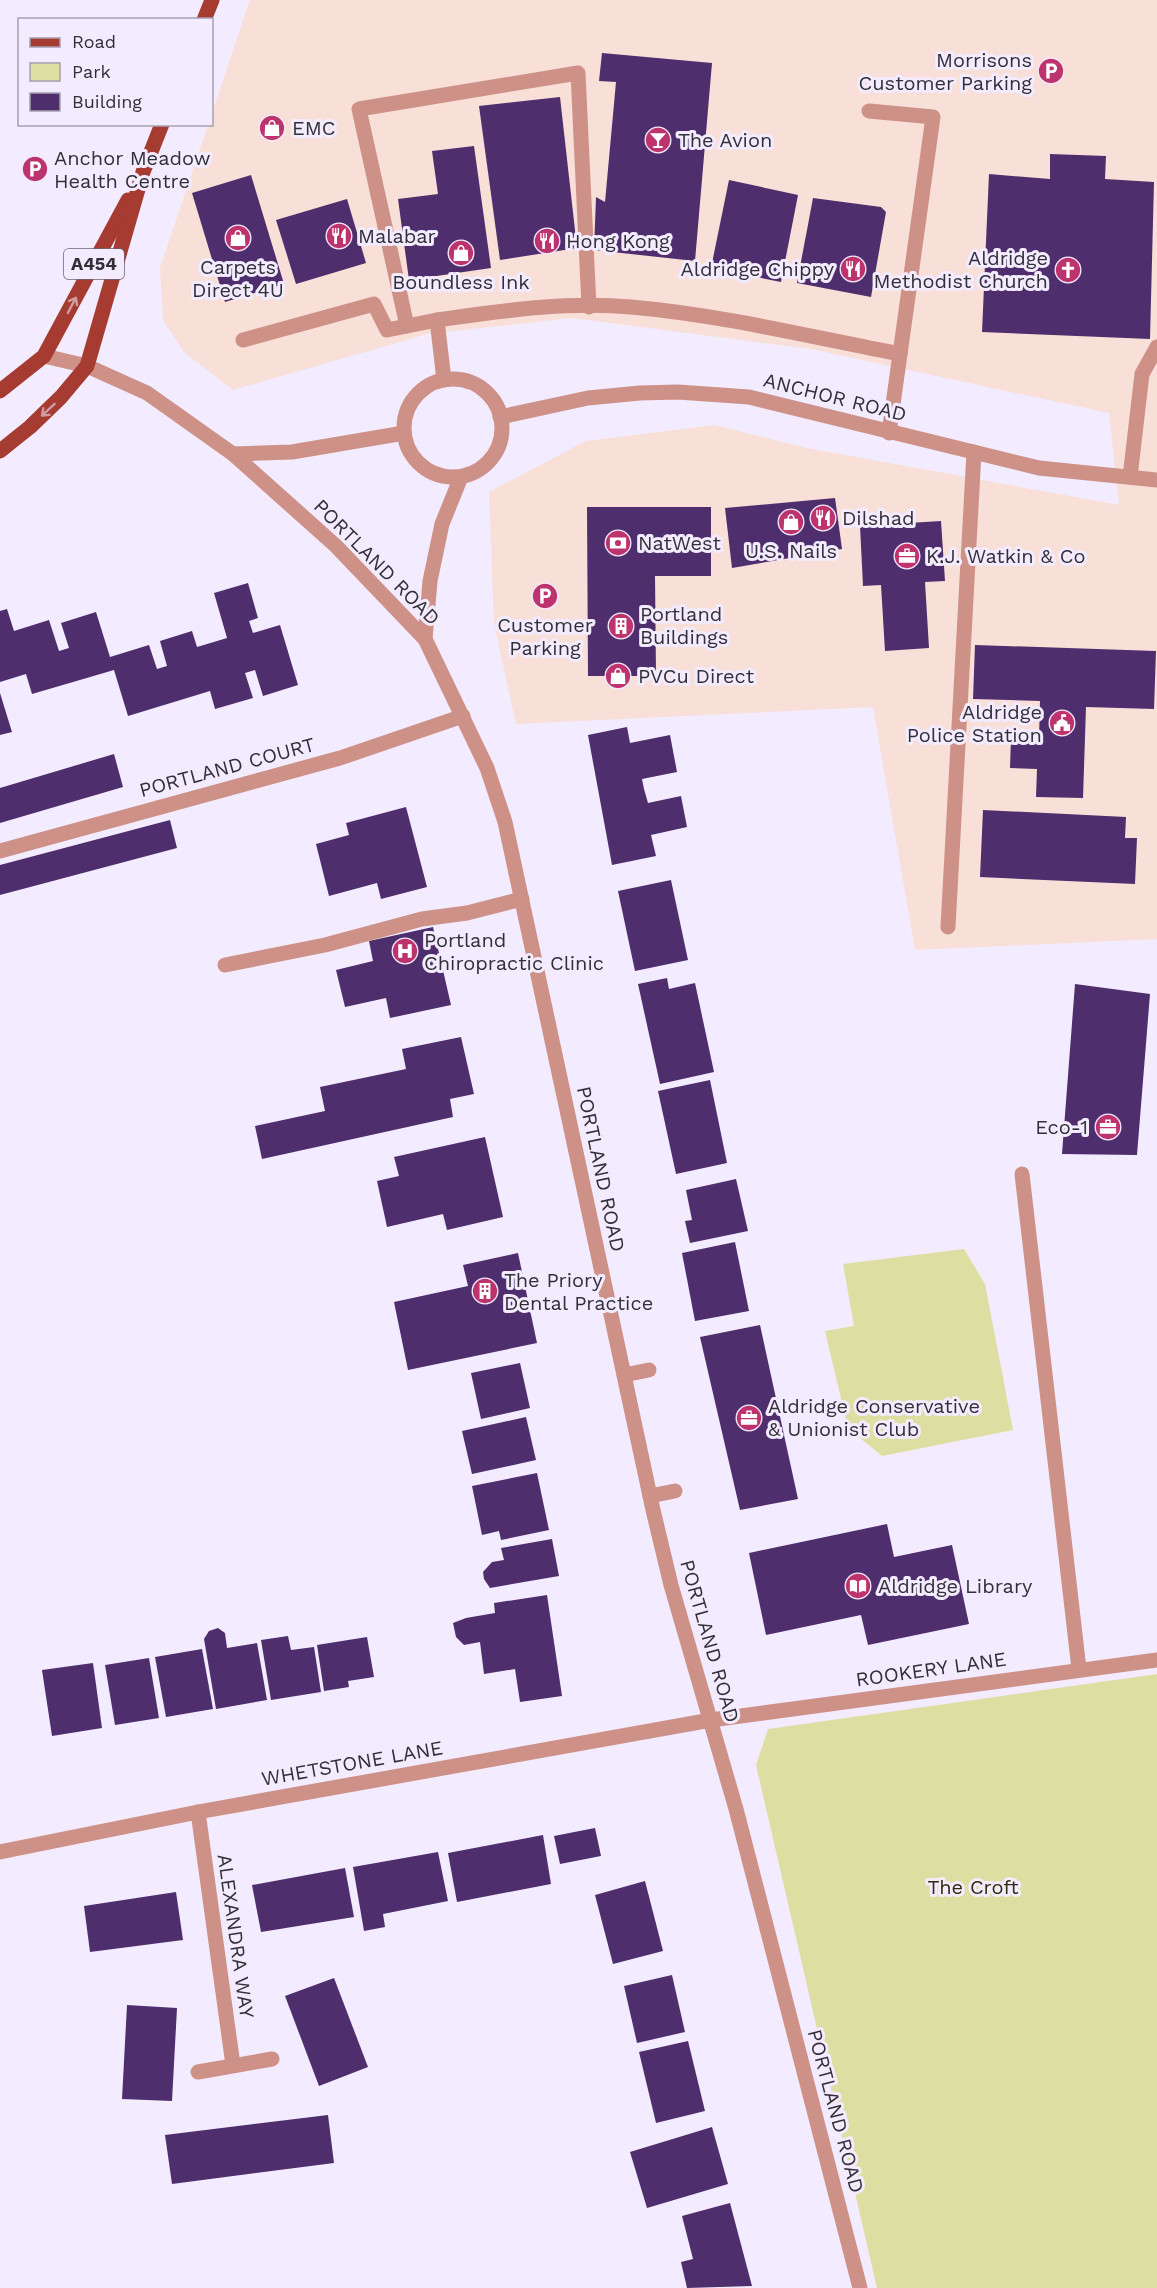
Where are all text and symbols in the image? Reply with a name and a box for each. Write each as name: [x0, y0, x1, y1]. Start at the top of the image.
legend: [18, 18, 213, 126]
text: Road: [72, 31, 116, 52]
place label: Morrisons Customer Parking: [859, 48, 1032, 95]
parking icon: Morrisons Customer Parking: [1036, 56, 1066, 86]
text: Park: [72, 61, 111, 82]
text: Building: [72, 91, 142, 112]
shop icon: EMC: [257, 113, 287, 143]
place label: EMC: [292, 116, 336, 140]
bar icon: The Avion: [643, 125, 673, 155]
place label: The Avion: [678, 128, 772, 152]
place label: Anchor Meadow Health Centre: [54, 146, 211, 193]
parking icon: Anchor Meadow Health Centre: [20, 154, 50, 184]
restaurant icon: Malabar: [324, 221, 354, 251]
shop icon: Carpets Direct 4U: [223, 223, 253, 253]
place label: Malabar: [358, 224, 436, 248]
restaurant icon: Hong Kong: [532, 226, 562, 256]
place label: Hong Kong: [566, 229, 670, 253]
shop icon: Boundless Ink: [446, 238, 476, 268]
place label: Aldridge Methodist Church: [874, 246, 1048, 293]
road number: A454: [64, 249, 124, 279]
restaurant icon: Aldridge Chippy: [838, 254, 868, 284]
place label: Carpets Direct 4U: [192, 255, 284, 302]
church icon: Aldridge Methodist Church: [1053, 255, 1083, 285]
place label: Aldridge Chippy: [681, 257, 835, 281]
place label: Boundless Ink: [392, 270, 530, 294]
one-way arrow: [66, 297, 78, 314]
street label: ANCHOR ROAD: [761, 368, 909, 426]
one-way arrow: [41, 402, 56, 417]
street label: PORTLAND ROAD: [309, 494, 445, 630]
restaurant icon: Dilshad: [808, 503, 838, 533]
place label: Dilshad: [842, 506, 915, 530]
shop icon: U.S. Nails: [776, 507, 806, 537]
bank icon: NatWest: [603, 528, 633, 558]
place label: NatWest: [638, 531, 721, 555]
place label: U.S. Nails: [745, 539, 837, 563]
office icon: K.J. Watkin & Co: [892, 541, 922, 571]
place label: K.J. Watkin & Co: [926, 544, 1086, 568]
parking icon: Customer Parking: [530, 581, 560, 611]
place label: Portland Buildings: [640, 602, 728, 649]
building icon: Portland Buildings: [606, 611, 636, 641]
place label: Customer Parking: [497, 613, 593, 660]
shop icon: PVCu Direct: [603, 661, 633, 691]
place label: PVCu Direct: [638, 664, 755, 688]
place label: Aldridge Police Station: [907, 700, 1042, 747]
public building icon: Aldridge Police Station: [1047, 708, 1077, 738]
street label: PORTLAND COURT: [136, 732, 318, 802]
place label: Portland Chiropractic Clinic: [424, 928, 604, 975]
hospital icon: Portland Chiropractic Clinic: [390, 936, 420, 966]
street label: PORTLAND ROAD: [572, 1084, 630, 1254]
office icon: Eco-1: [1093, 1112, 1123, 1142]
place label: Eco-1: [1035, 1115, 1088, 1139]
place label: The Priory Dental Practice: [504, 1268, 653, 1315]
building icon: The Priory Dental Practice: [470, 1276, 500, 1306]
place label: Aldridge Conservative & Unionist Club: [768, 1394, 980, 1441]
office icon: Aldridge Conservative & Unionist Club: [734, 1403, 764, 1433]
street label: PORTLAND ROAD: [675, 1557, 745, 1725]
library icon: Aldridge Library: [843, 1571, 873, 1601]
place label: Aldridge Library: [878, 1574, 1033, 1598]
street label: ROOKERY LANE: [854, 1647, 1008, 1691]
street label: WHETSTONE LANE: [259, 1735, 445, 1791]
street label: ALEXANDRA WAY: [213, 1852, 259, 2020]
park label: The Croft: [927, 1875, 1019, 1899]
street label: PORTLAND ROAD: [803, 2026, 869, 2196]

